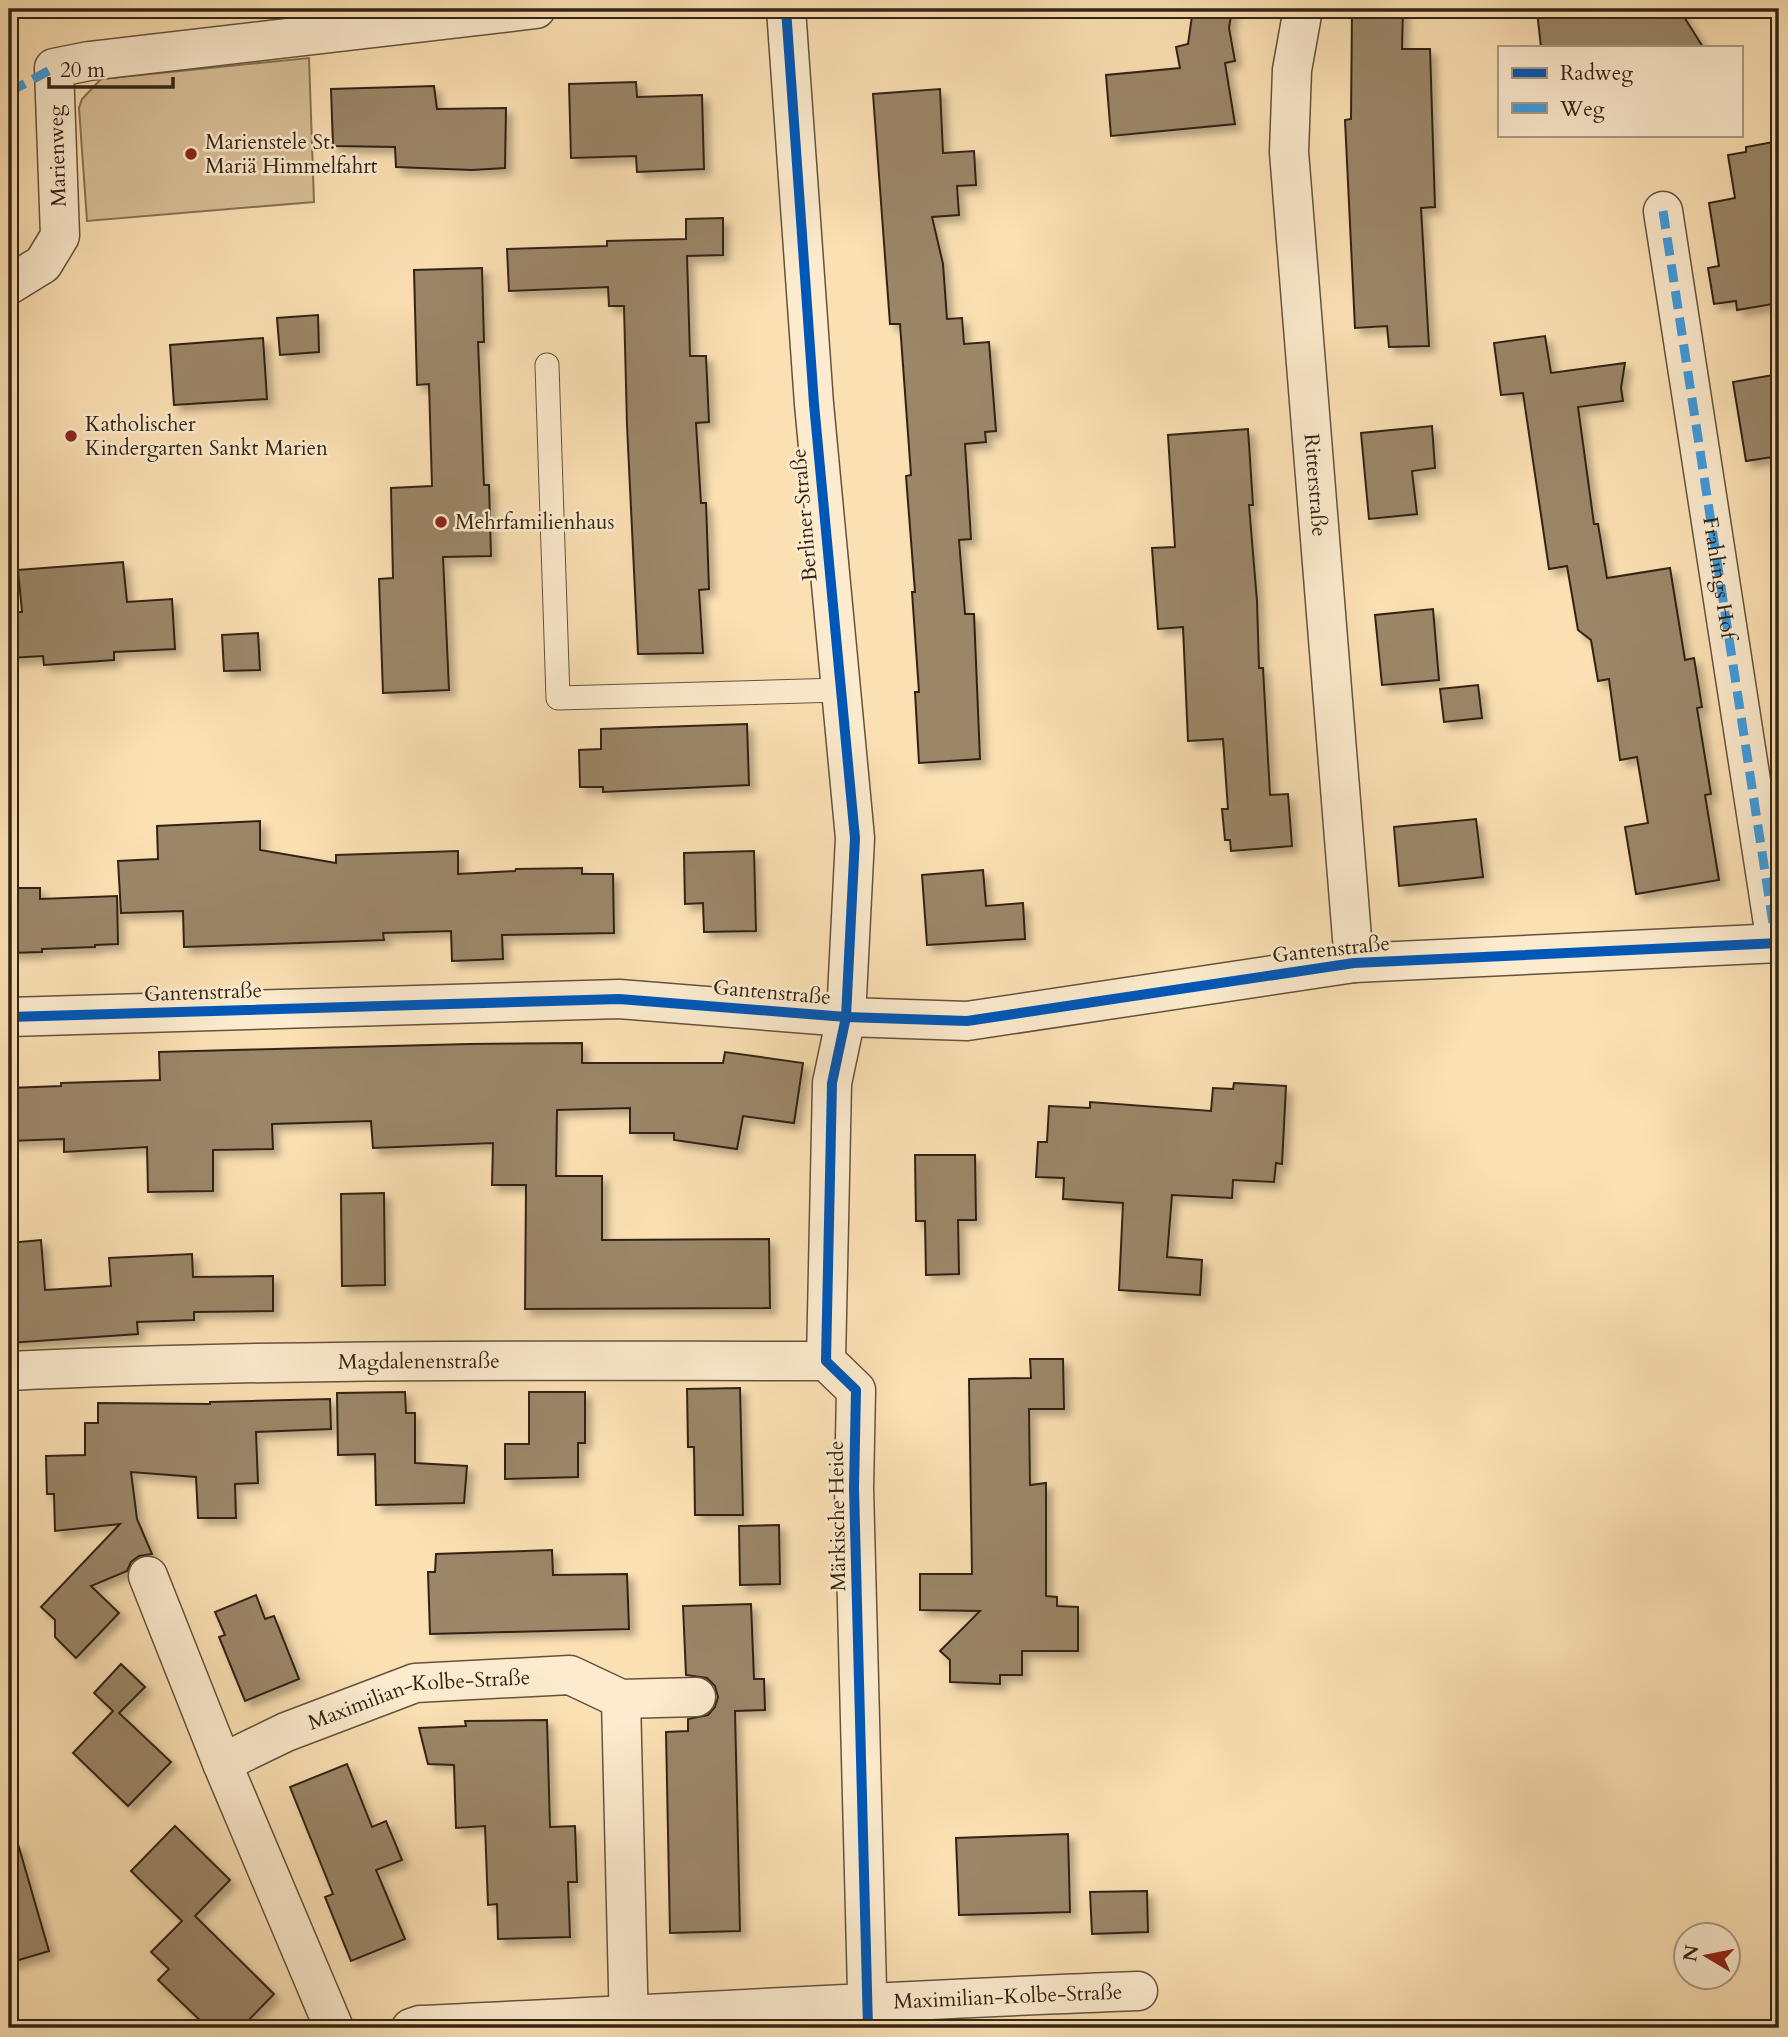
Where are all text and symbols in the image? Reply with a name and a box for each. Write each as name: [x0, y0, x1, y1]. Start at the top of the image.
scale bar: [49, 46, 173, 90]
legend: [1498, 46, 1742, 136]
text: 20 m: [60, 56, 105, 85]
text: Radweg: [1560, 59, 1633, 88]
text: Weg: [1559, 95, 1605, 124]
street label: Marienweg: [41, 104, 74, 207]
place label: Marienstele St. Mariä Himmelfahrt: [205, 128, 378, 181]
marker: Marienstele St. Mariä Himmelfahrt: [183, 146, 199, 162]
place label: Katholischer Kindergarten Sankt Marien: [85, 410, 328, 463]
marker: Katholischer Kindergarten Sankt Marien: [63, 428, 79, 444]
street label: Ritterstraße: [1297, 432, 1334, 538]
street label: Berliner Straße: [784, 447, 825, 583]
place label: Mehrfamilienhaus: [455, 508, 615, 537]
marker: Mehrfamilienhaus: [433, 514, 449, 530]
street label: Frahlings Hof: [1695, 515, 1743, 644]
street label: Gantenstraße: [1271, 929, 1391, 970]
street label: Gantenstraße: [712, 973, 832, 1012]
street label: Gantenstraße: [143, 976, 263, 1009]
street label: Magdalenenstraße: [338, 1347, 500, 1377]
street label: Märkische Heide: [822, 1440, 853, 1592]
street label: Maximilian-Kolbe-Straße: [304, 1663, 531, 1737]
north arrow: [1672, 1922, 1742, 1992]
text: N: [1677, 1942, 1706, 1964]
street label: Maximilian-Kolbe-Straße: [893, 1978, 1123, 2017]

